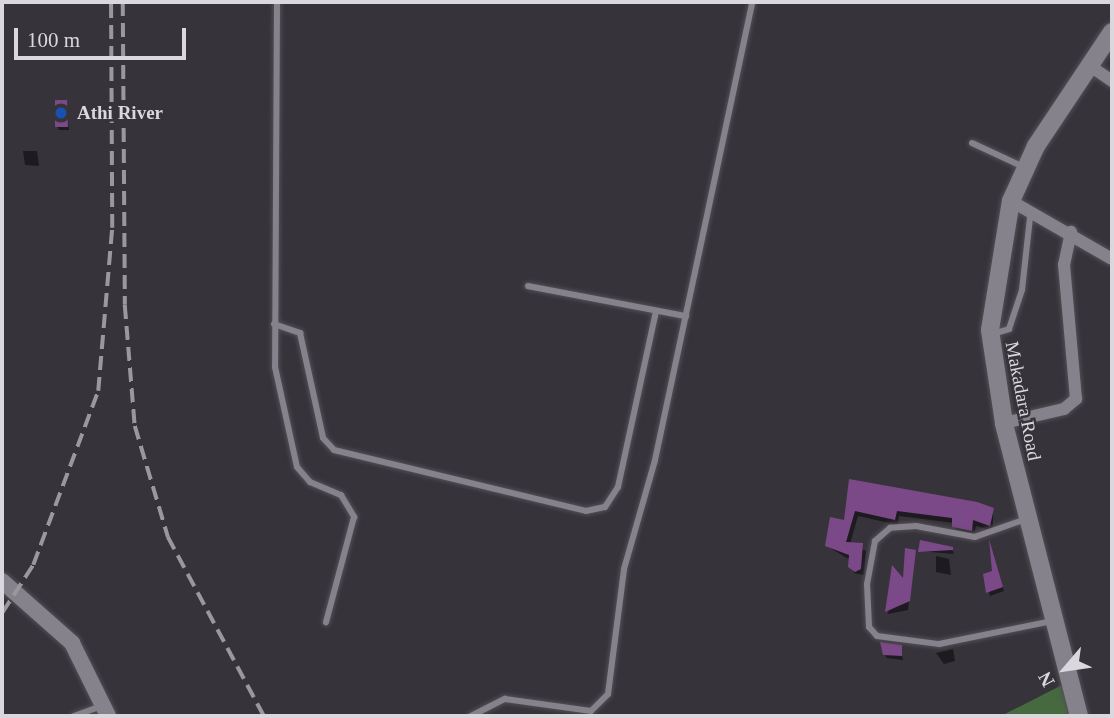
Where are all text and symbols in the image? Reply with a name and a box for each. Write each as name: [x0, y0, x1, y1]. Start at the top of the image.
scale bar: [18, 14, 189, 58]
text: 100 m: [27, 28, 80, 52]
place label: Athi River: [77, 102, 163, 124]
marker: Athi River: [51, 103, 71, 123]
street label: Makadara Road: [1000, 340, 1046, 462]
north arrow: [1030, 634, 1100, 704]
text: N: [1034, 668, 1059, 691]

